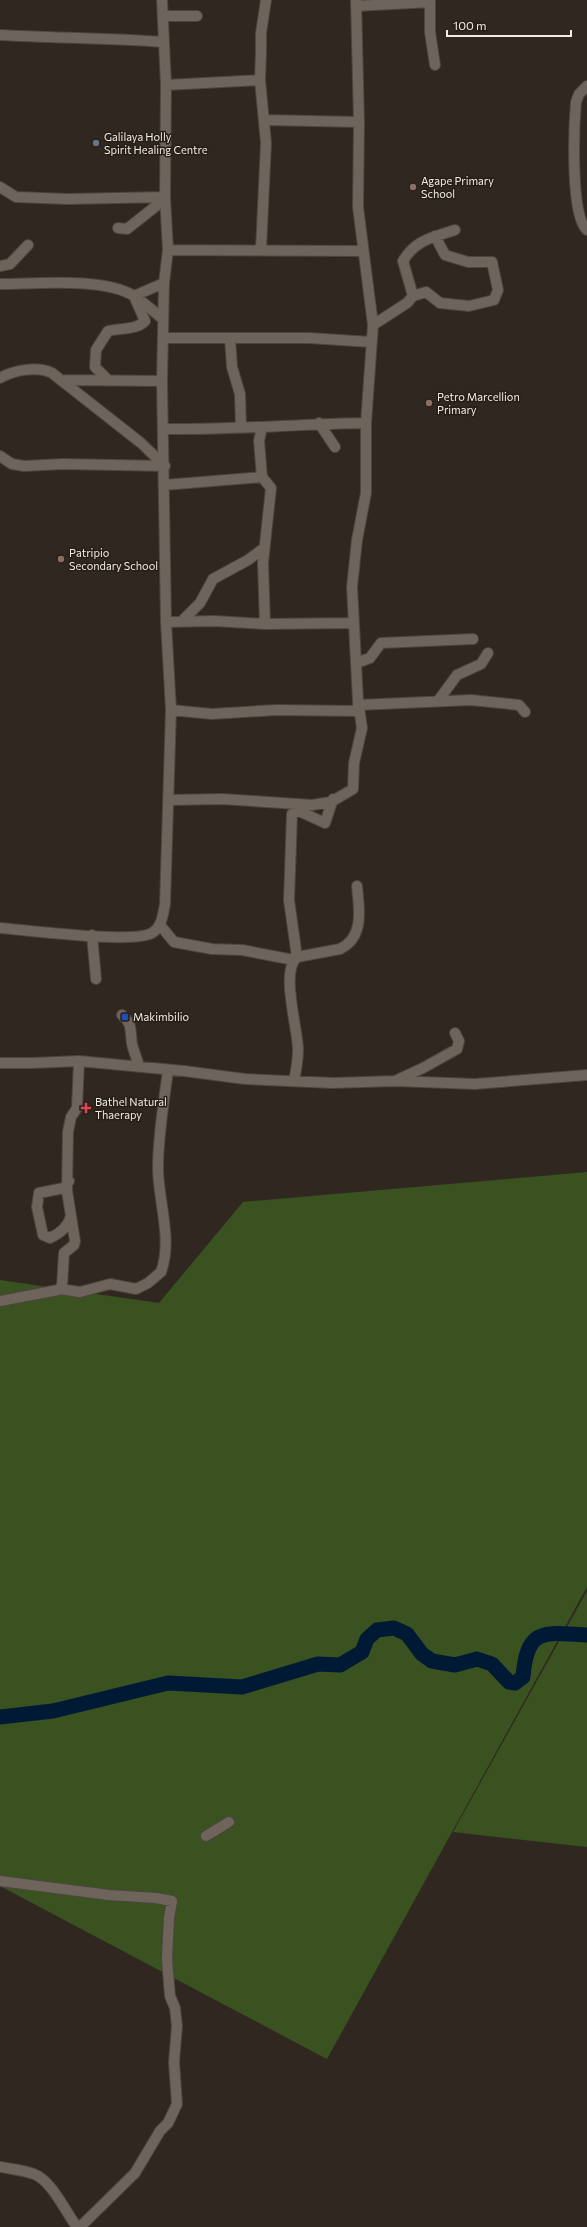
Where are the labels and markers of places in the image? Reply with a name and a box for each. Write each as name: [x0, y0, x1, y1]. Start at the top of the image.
place label: Galilaya Holly Spirit Healing Centre: [104, 130, 208, 156]
marker: Galilaya Holly Spirit Healing Centre: [91, 138, 101, 148]
place label: Agape Primary School: [421, 174, 494, 200]
marker: Agape Primary School: [408, 182, 418, 192]
place label: Petro Marcellion Primary: [437, 390, 520, 416]
marker: Petro Marcellion Primary: [424, 398, 434, 408]
place label: Patripio Secondary School: [69, 546, 158, 572]
marker: Patripio Secondary School: [56, 554, 66, 564]
place label: Makimbilio: [133, 1010, 190, 1023]
marker: Makimbilio: [120, 1012, 130, 1022]
place label: Bathel Natural Thaerapy: [95, 1095, 167, 1121]
marker: Bathel Natural Thaerapy: [80, 1102, 92, 1114]

